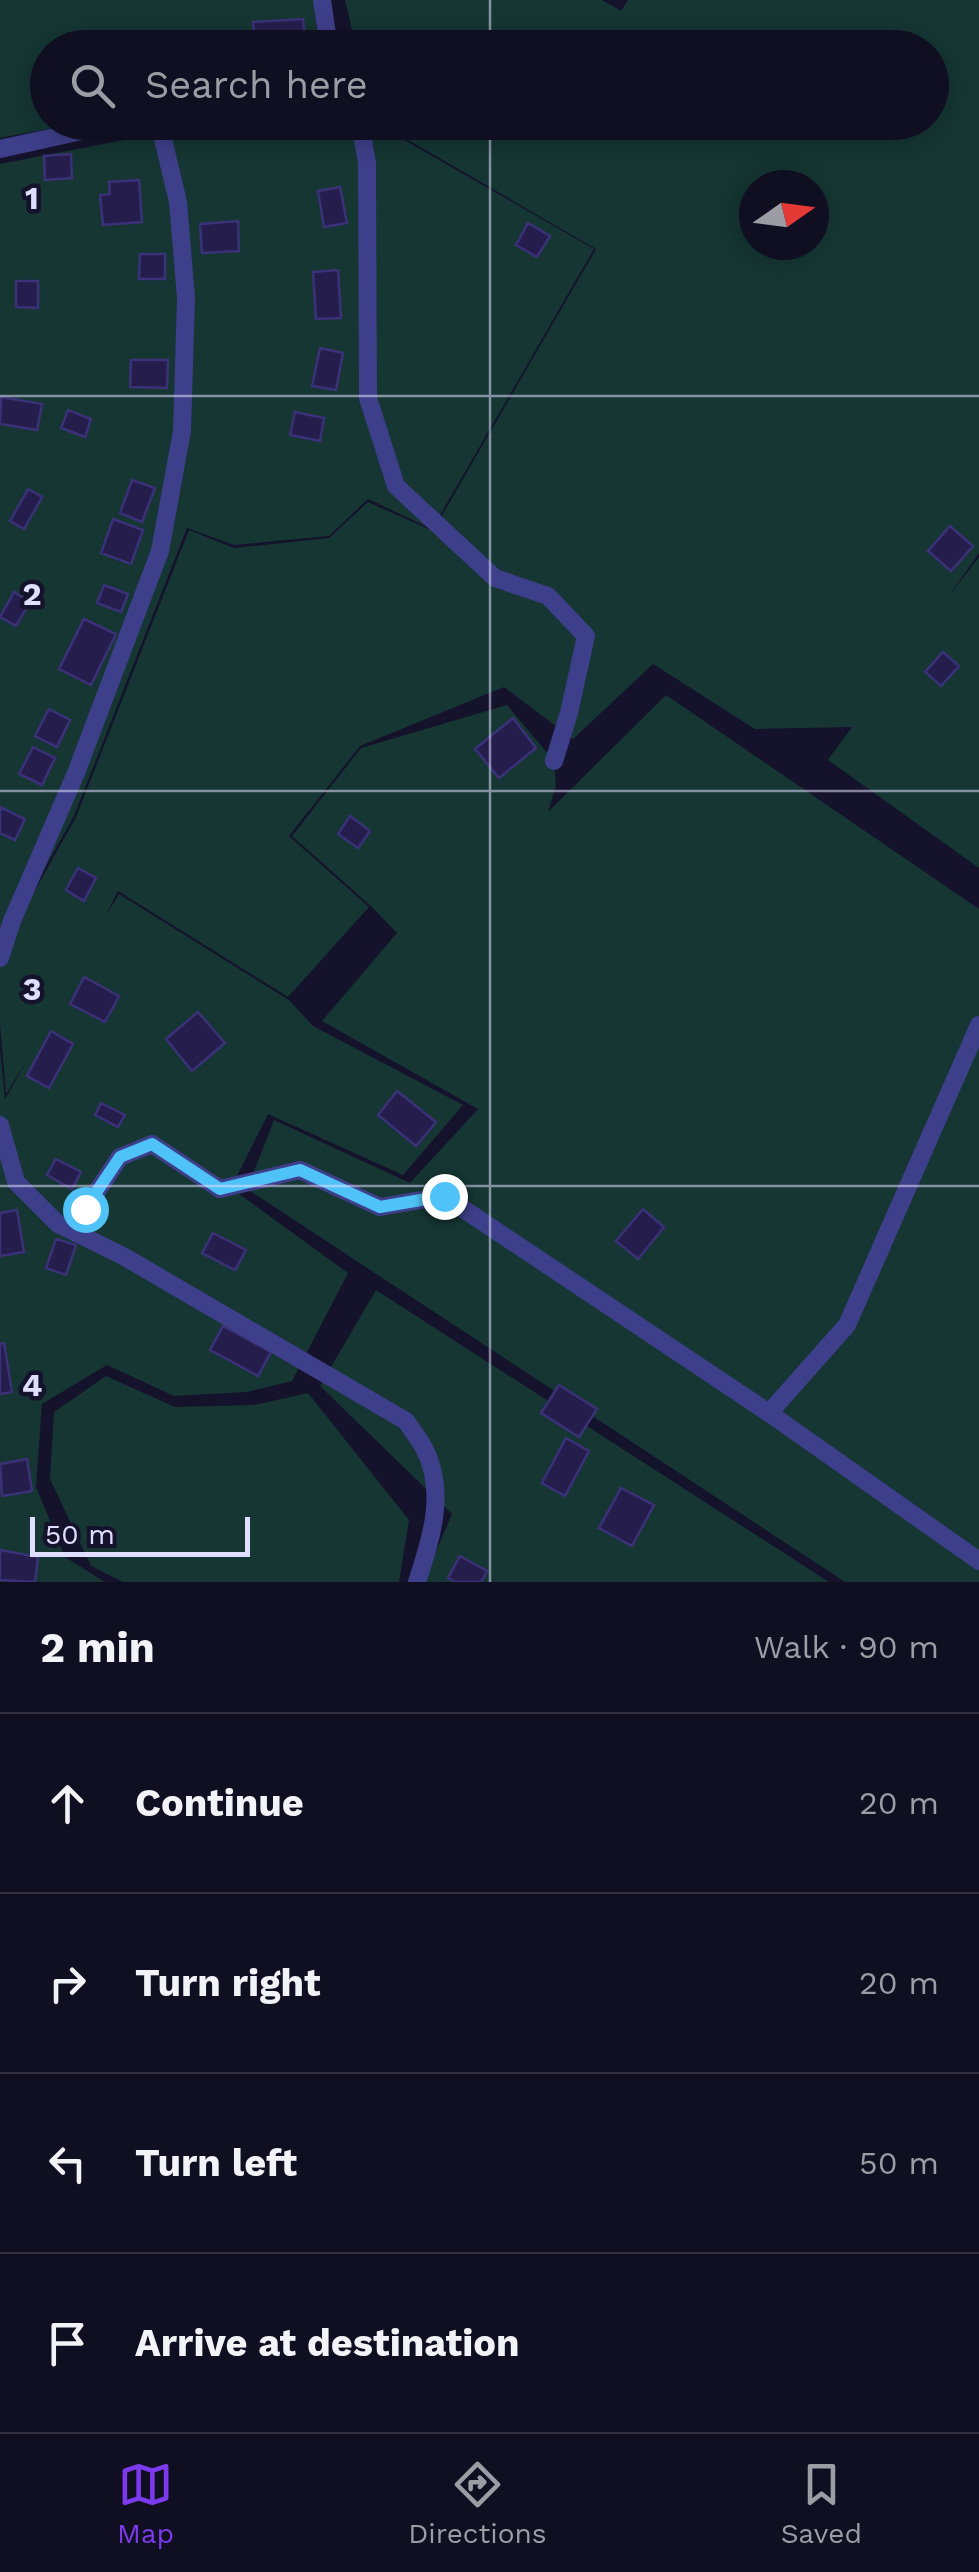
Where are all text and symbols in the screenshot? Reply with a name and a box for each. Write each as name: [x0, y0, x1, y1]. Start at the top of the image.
search box: [30, 30, 949, 140]
icon: search: [65, 58, 120, 113]
text: Search here: [145, 63, 368, 107]
north arrow: [739, 170, 829, 260]
text: 1: [25, 179, 39, 217]
text: 2: [22, 575, 42, 613]
text: 3: [23, 970, 41, 1008]
route end: [422, 1174, 468, 1220]
route start: [63, 1187, 109, 1233]
text: 4: [22, 1366, 42, 1404]
scale bar: [30, 1512, 250, 1556]
text: 50 m: [45, 1518, 115, 1551]
text: 2 min: [40, 1623, 155, 1672]
text: Walk · 90 m: [754, 1628, 939, 1666]
icon: ahead: [40, 1776, 95, 1831]
text: Continue: [135, 1781, 304, 1825]
text: 20 m: [859, 1784, 939, 1822]
icon: right: [40, 1956, 95, 2011]
text: Turn right: [135, 1961, 321, 2005]
text: 20 m: [859, 1964, 939, 2002]
icon: left: [40, 2136, 95, 2191]
text: Turn left: [135, 2141, 297, 2185]
text: 50 m: [859, 2144, 939, 2182]
icon: arrive: [40, 2316, 95, 2371]
text: Arrive at destination: [135, 2321, 520, 2365]
tab: Map: [117, 2457, 174, 2550]
tab: Directions: [408, 2457, 547, 2550]
tab: Saved: [781, 2457, 862, 2550]

